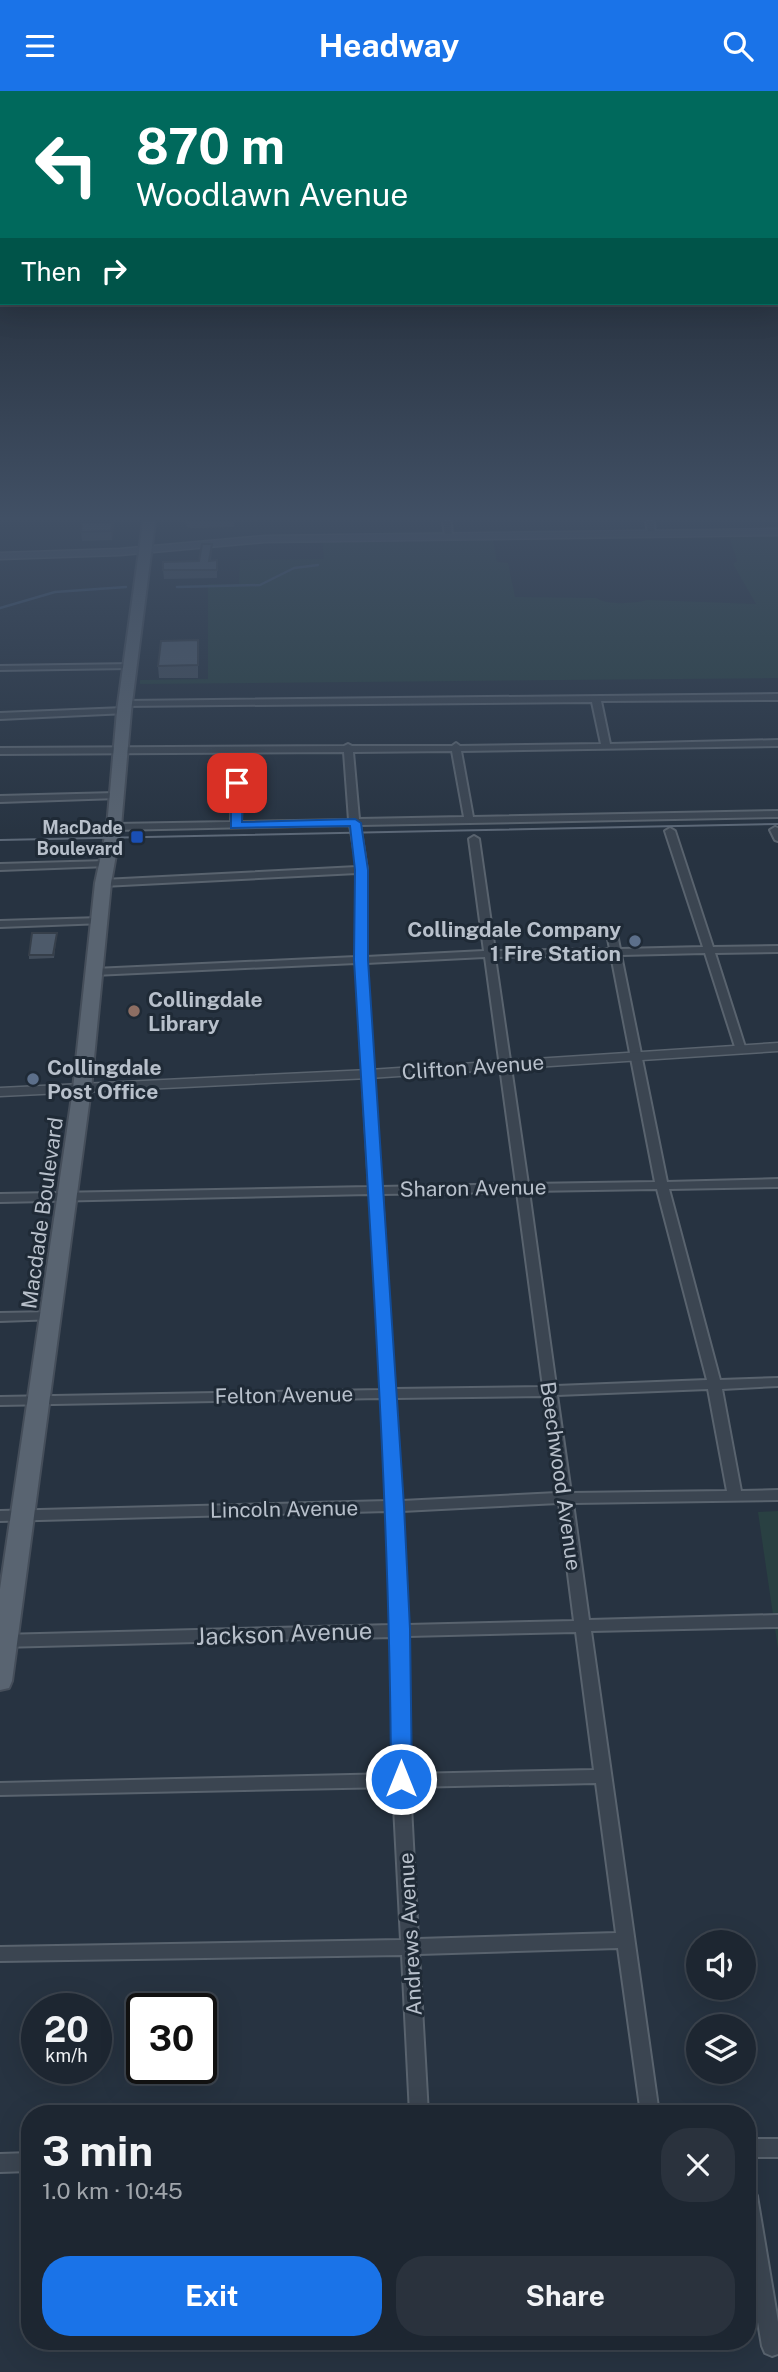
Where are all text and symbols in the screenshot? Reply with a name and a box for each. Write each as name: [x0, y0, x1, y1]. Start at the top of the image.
icon: menu: [21, 27, 59, 65]
text: Headway: [319, 27, 459, 64]
icon: search: [719, 27, 757, 65]
text: 870 m: [136, 117, 285, 175]
icon: left: [21, 119, 112, 210]
text: Woodlawn Avenue: [136, 176, 408, 213]
icon: right: [95, 252, 133, 290]
text: Then: [21, 256, 81, 287]
pin: [207, 753, 267, 813]
icon: arrive: [218, 764, 256, 802]
place label: MacDade Boulevard: [36, 817, 123, 859]
marker: MacDade Boulevard: [129, 829, 145, 845]
place label: Collingdale Company 1 Fire Station: [407, 917, 621, 966]
marker: Collingdale Company 1 Fire Station: [627, 933, 643, 949]
place label: Collingdale Library: [148, 987, 263, 1036]
marker: Collingdale Library: [126, 1003, 142, 1019]
street label: Clifton Avenue: [401, 1050, 545, 1084]
place label: Collingdale Post Office: [47, 1055, 162, 1104]
marker: Collingdale Post Office: [25, 1071, 41, 1087]
street label: Macdade Boulevard: [16, 1116, 68, 1310]
street label: Sharon Avenue: [399, 1174, 547, 1202]
street label: Beechwood Avenue: [535, 1380, 587, 1572]
street label: Felton Avenue: [214, 1381, 354, 1409]
street label: Lincoln Avenue: [210, 1495, 358, 1523]
street label: Jackson Avenue: [195, 1616, 373, 1650]
position arrow: [364, 1742, 438, 1816]
street label: Andrews Avenue: [393, 1852, 427, 2016]
map controls: [686, 1930, 756, 2084]
button: sound: [686, 1930, 756, 2000]
speed limit sign: 30: [126, 1993, 217, 2084]
text: 20: [44, 2009, 89, 2050]
button: layers: [686, 2014, 756, 2084]
text: km/h: [45, 2045, 88, 2066]
text: 3 min: [42, 2126, 153, 2175]
button: close: [661, 2128, 735, 2202]
text: 1.0 km · 10:45: [42, 2177, 183, 2204]
button: Exit: [42, 2256, 382, 2336]
button: Share: [396, 2256, 735, 2336]

